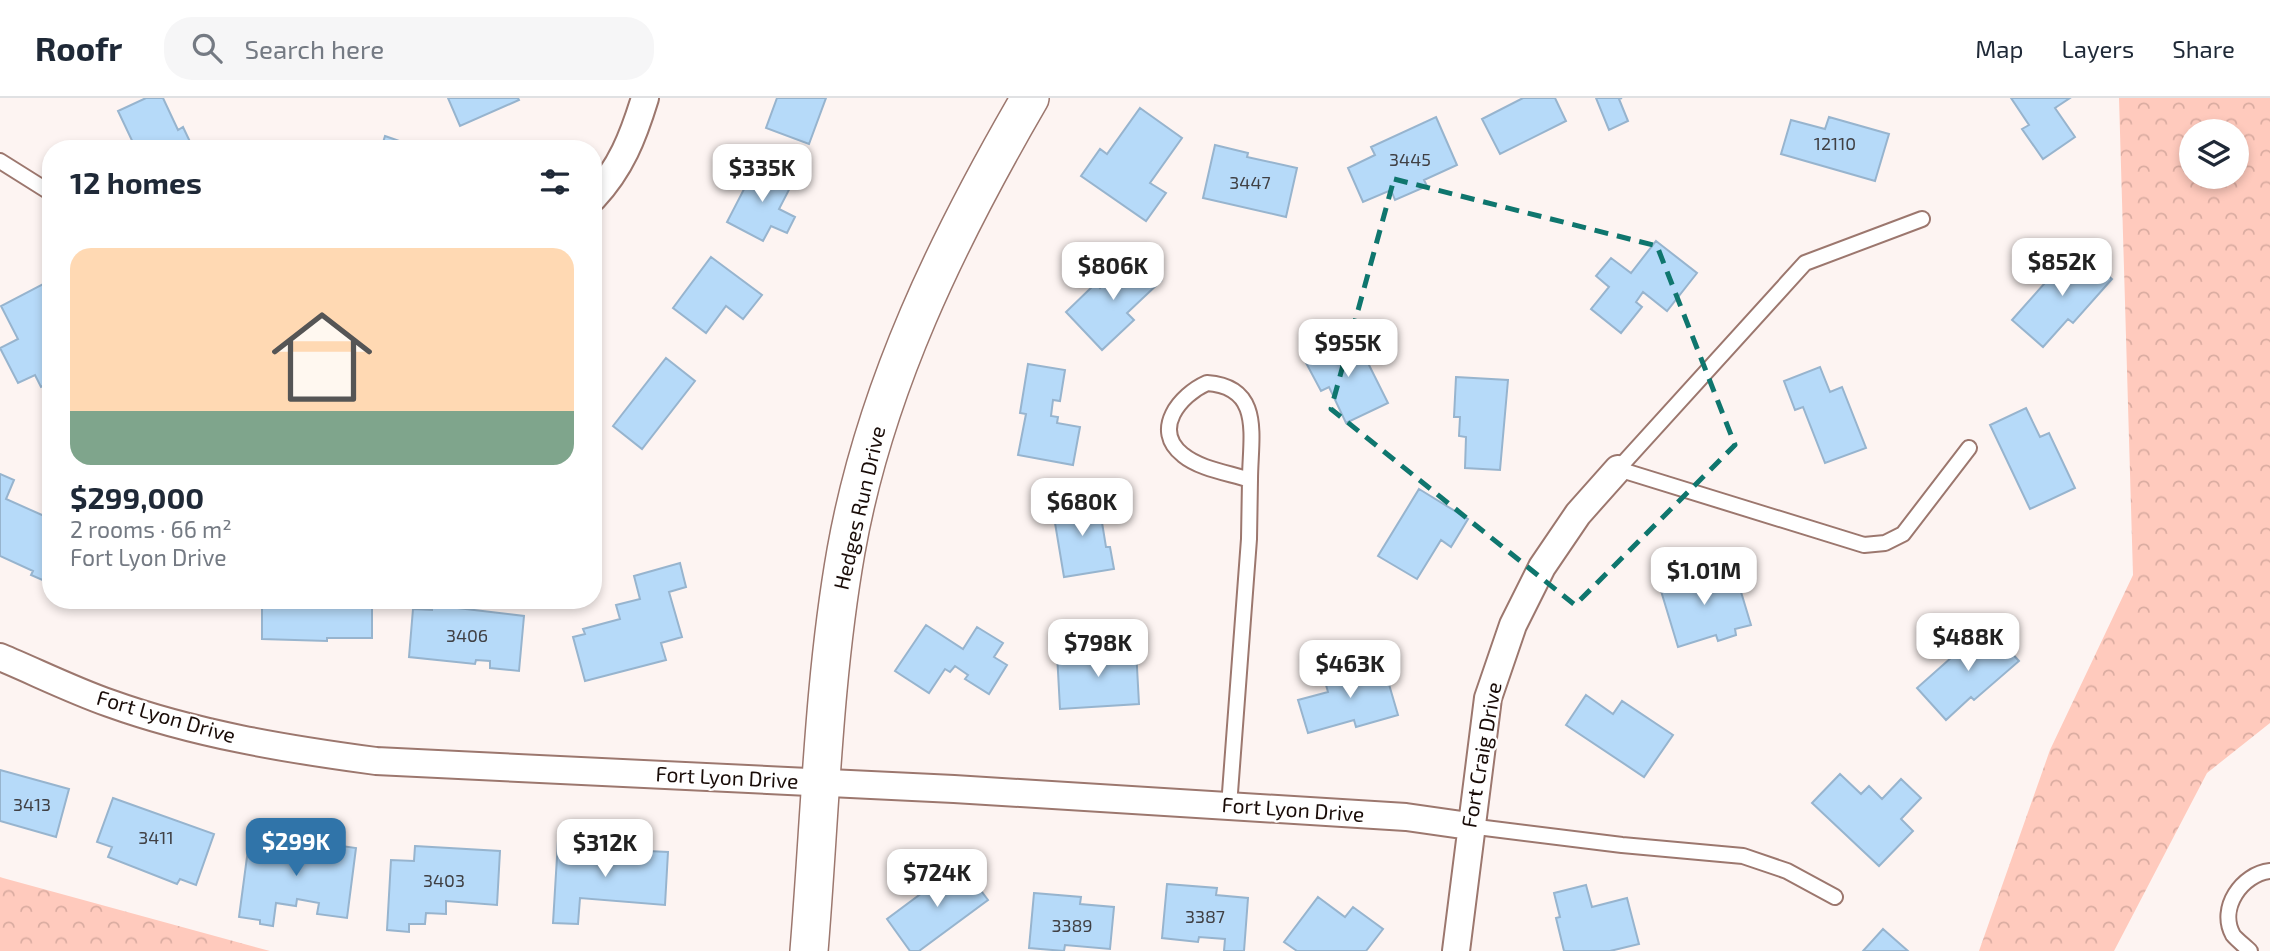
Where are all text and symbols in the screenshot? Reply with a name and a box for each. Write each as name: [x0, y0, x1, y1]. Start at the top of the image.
search box: [164, 17, 654, 80]
text: Roofr: [35, 28, 122, 68]
icon: search: [188, 29, 226, 67]
text: Search here: [244, 33, 384, 64]
text: Map: [1975, 34, 2023, 63]
text: Layers: [2061, 34, 2134, 63]
text: Share: [2172, 34, 2235, 63]
map controls: [2179, 119, 2249, 189]
button: layers: [2179, 119, 2249, 189]
house number: 12110: [1814, 132, 1856, 154]
pin: $335K: [713, 144, 811, 204]
house number: 3445: [1389, 148, 1431, 170]
text: $335K: [729, 153, 795, 181]
icon: filters: [536, 163, 574, 201]
text: 12 homes: [70, 164, 202, 200]
house number: 3447: [1229, 171, 1271, 193]
pin: $852K: [2013, 238, 2111, 298]
pin: $806K: [1064, 242, 1162, 302]
text: $852K: [2028, 247, 2096, 275]
text: $806K: [1078, 251, 1148, 279]
icon: home: [259, 294, 385, 420]
pin: $955K: [1299, 320, 1397, 379]
text: $955K: [1315, 328, 1381, 356]
street label: Hedges Run Drive: [828, 423, 890, 592]
pin: $680K: [1033, 478, 1131, 538]
text: $299,000: [70, 479, 204, 515]
text: $680K: [1047, 487, 1117, 515]
text: 2 rooms · 66 m²: [70, 515, 232, 543]
text: Fort Lyon Drive: [70, 543, 227, 571]
pin: $1.01M: [1647, 547, 1761, 607]
text: $1.01M: [1667, 556, 1741, 584]
pin: $488K: [1919, 614, 2017, 673]
pin: $798K: [1049, 620, 1147, 679]
text: $488K: [1932, 622, 2004, 650]
house number: 3406: [446, 624, 488, 646]
text: $798K: [1064, 628, 1132, 656]
pin: $463K: [1301, 640, 1399, 700]
text: $463K: [1315, 649, 1385, 677]
street label: Fort Craig Drive: [1455, 680, 1506, 829]
street label: Fort Lyon Drive: [94, 684, 239, 747]
street label: Fort Lyon Drive: [655, 760, 799, 793]
street label: Fort Lyon Drive: [1221, 791, 1365, 826]
house number: 3413: [13, 793, 51, 815]
pin: $299K: [247, 818, 345, 878]
pin: $312K: [556, 820, 654, 879]
house number: 3411: [138, 826, 174, 848]
text: $299K: [262, 827, 330, 855]
text: $312K: [573, 828, 637, 856]
pin: $724K: [888, 850, 986, 909]
text: $724K: [903, 858, 971, 886]
house number: 3403: [423, 869, 465, 891]
house number: 3387: [1185, 905, 1225, 927]
house number: 3389: [1051, 914, 1093, 936]

